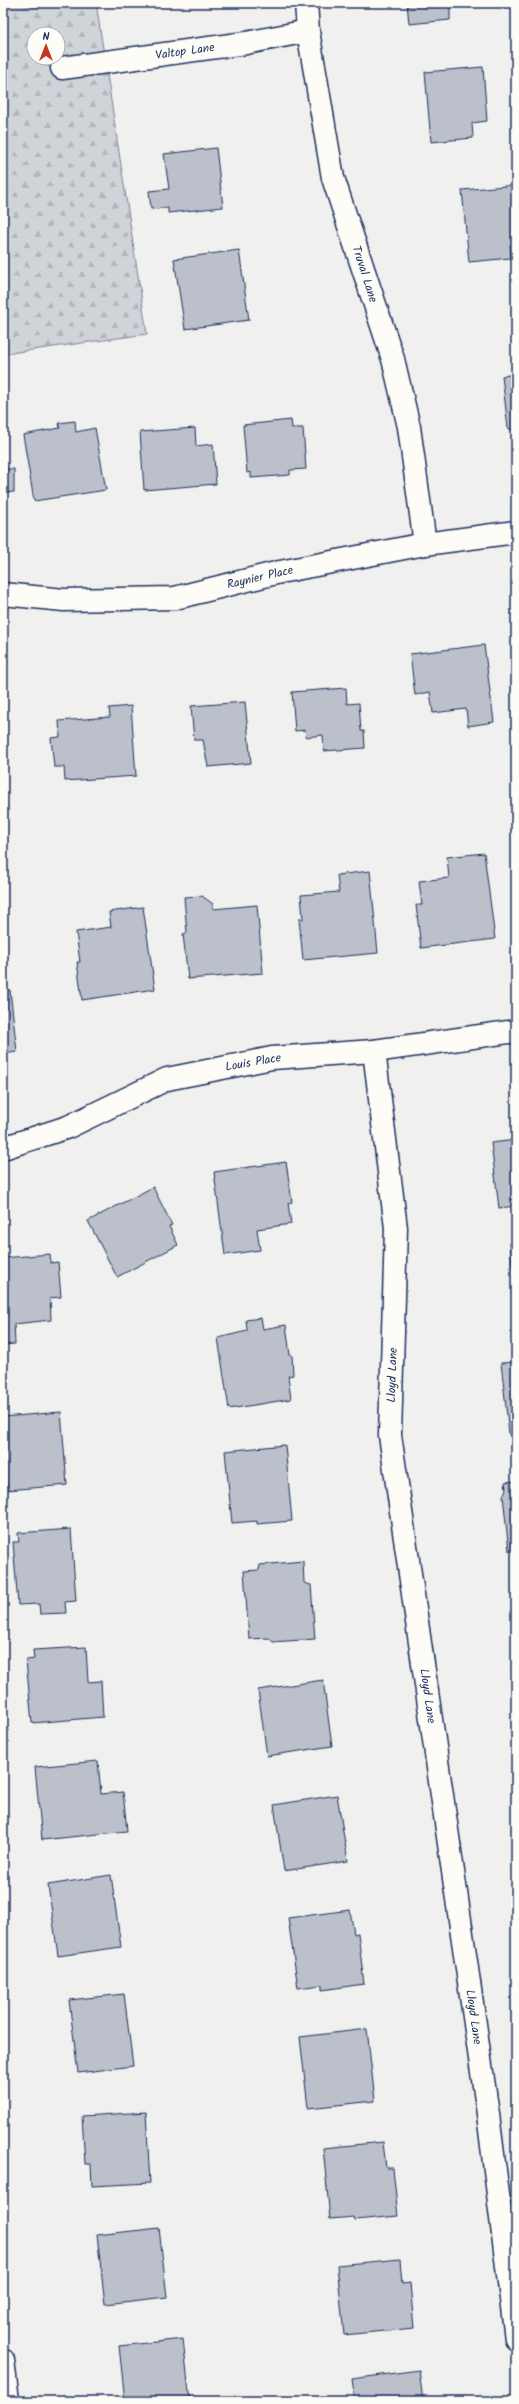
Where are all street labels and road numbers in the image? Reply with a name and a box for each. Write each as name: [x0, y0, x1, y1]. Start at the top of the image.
street label: Valtop Lane: [154, 38, 216, 65]
street label: Truval Lane: [346, 243, 383, 306]
street label: Raynier Place: [225, 561, 296, 594]
street label: Louis Place: [224, 1048, 283, 1077]
street label: Lloyd Lane: [382, 1346, 403, 1403]
street label: Lloyd Lane: [414, 1667, 441, 1725]
street label: Lloyd Lane: [460, 1988, 487, 2046]

